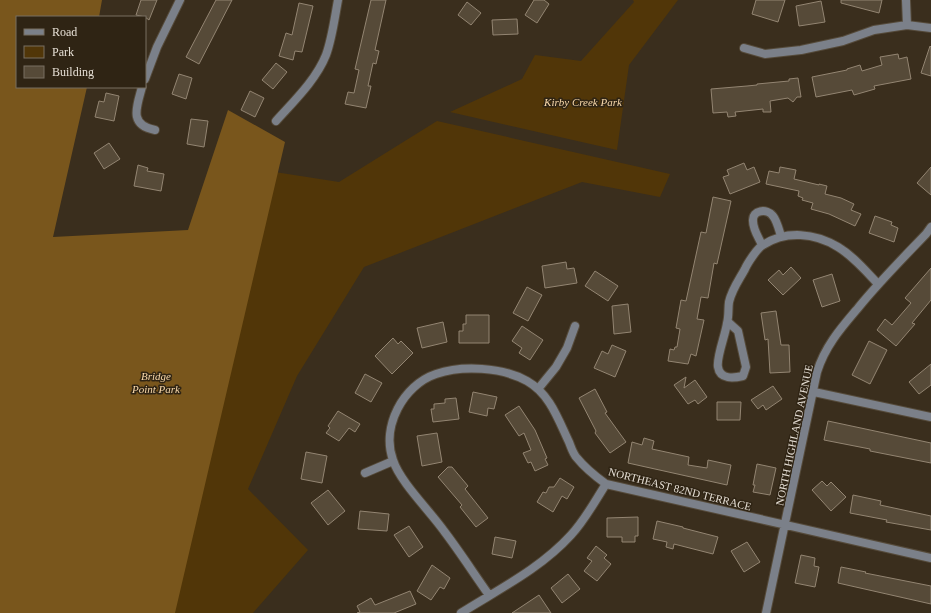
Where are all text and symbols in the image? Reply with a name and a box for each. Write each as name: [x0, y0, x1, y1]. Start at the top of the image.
legend: [16, 16, 146, 88]
text: Road: [52, 25, 77, 39]
text: Park: [52, 45, 74, 59]
text: Building: [52, 65, 94, 79]
park label: Kirby Creek Park: [543, 96, 623, 108]
street label: NORTH HIGHLAND AVENUE: [773, 363, 815, 507]
park label: Bridge Point Park: [131, 370, 181, 395]
street label: NORTHEAST 82ND TERRACE: [607, 465, 753, 513]

